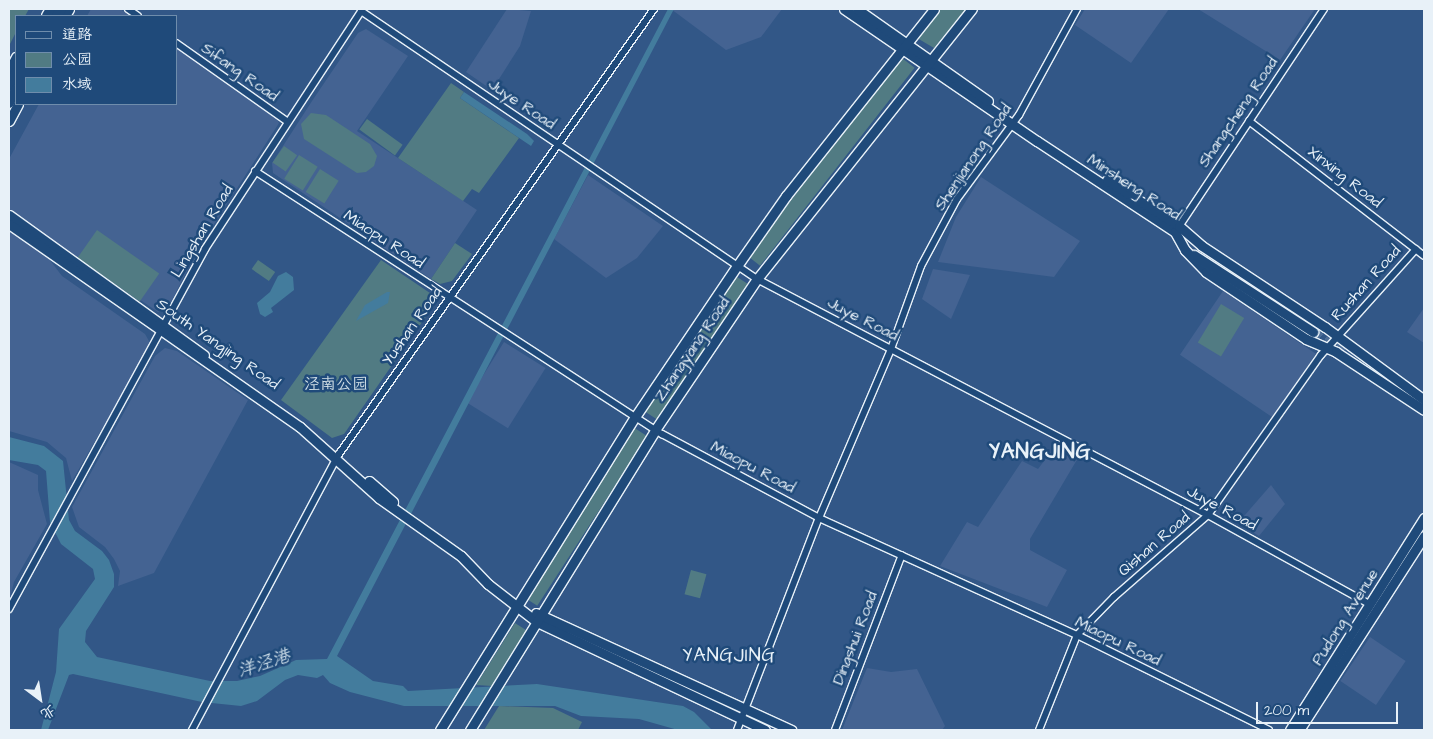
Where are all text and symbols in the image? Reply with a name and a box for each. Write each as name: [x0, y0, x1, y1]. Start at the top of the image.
legend: [15, 15, 178, 105]
text: 道路: [62, 24, 92, 45]
street label: Sifang Road: [198, 38, 282, 106]
text: 公园: [62, 49, 92, 70]
street label: Shangcheng Road: [1194, 53, 1282, 171]
text: 水域: [62, 74, 92, 95]
street label: Juye Road: [485, 74, 559, 134]
street label: Shenjianong Road: [930, 100, 1016, 214]
street label: Xinxing Road: [1304, 142, 1386, 212]
street label: Minsheng Road: [1084, 150, 1184, 224]
street label: Lingshan Road: [167, 181, 237, 281]
street label: Miaopu Road: [340, 206, 428, 272]
street label: Rushan Road: [1327, 241, 1405, 325]
street label: Yushan Road: [378, 283, 446, 369]
street label: Zhangyang Road: [650, 293, 734, 405]
street label: Juye Road: [824, 293, 902, 345]
street label: South Yangjing Road: [153, 294, 283, 394]
park label: 泾南公园: [304, 374, 368, 394]
street label: Miaopu Road: [707, 437, 799, 497]
district label: YANGJING: [988, 439, 1092, 465]
street label: Juye Road: [1183, 481, 1261, 535]
street label: Qishan Road: [1114, 508, 1194, 580]
street label: Pudong Avenue: [1308, 565, 1382, 669]
street label: Dingshui Road: [828, 588, 882, 688]
street label: Miaopu Road: [1072, 612, 1164, 670]
water label: 洋泾港: [235, 645, 293, 683]
district label: YANGJING: [681, 645, 777, 667]
north arrow: [15, 674, 65, 724]
scale bar: [1258, 692, 1400, 724]
text: 北: [37, 700, 59, 724]
text: 200 m: [1264, 700, 1309, 721]

